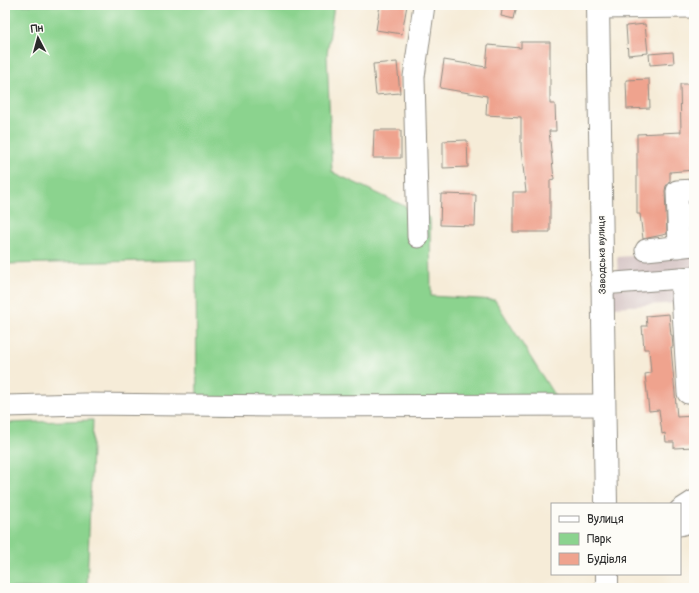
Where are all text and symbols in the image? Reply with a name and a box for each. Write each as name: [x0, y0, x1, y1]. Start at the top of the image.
north arrow: [18, 18, 58, 58]
text: Пн: [30, 21, 44, 36]
street label: Заводська вулиця: [595, 215, 609, 294]
legend: [551, 503, 681, 575]
text: Вулиця: [587, 512, 624, 527]
text: Парк: [587, 532, 612, 547]
text: Будівля: [587, 552, 627, 567]

